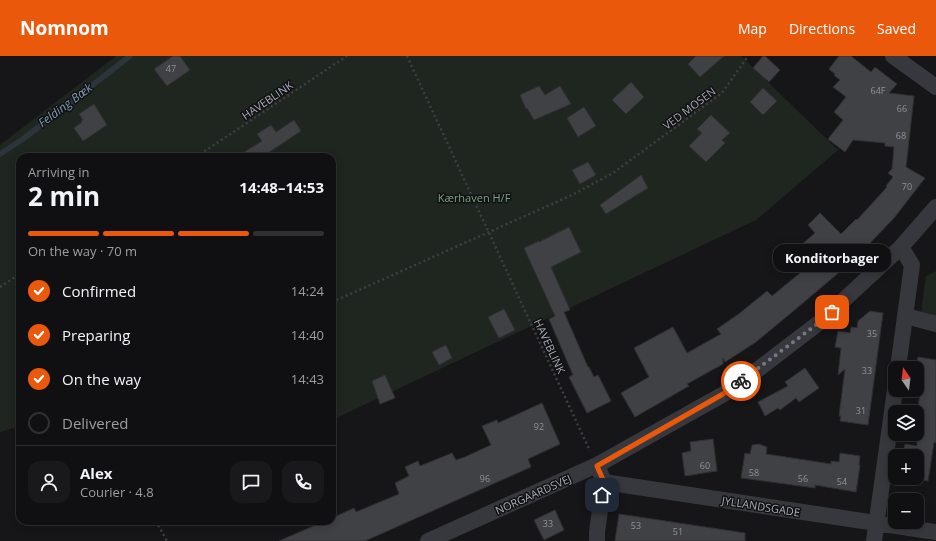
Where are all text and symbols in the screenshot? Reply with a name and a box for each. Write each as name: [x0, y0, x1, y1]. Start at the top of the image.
text: Nomnom: [20, 15, 109, 41]
text: Map: [738, 19, 767, 38]
text: Directions: [789, 19, 855, 38]
text: Saved: [877, 19, 916, 38]
house number: 47: [166, 62, 176, 75]
street label: HAVEBLINK: [238, 77, 296, 123]
water label: Felding Bæk: [34, 78, 97, 131]
street label: VED MOSEN: [660, 83, 718, 133]
house number: 64F: [871, 84, 886, 97]
house number: 66: [897, 102, 907, 115]
house number: 68: [896, 129, 906, 142]
text: Arriving in: [28, 163, 90, 181]
text: 14:48–14:53: [239, 177, 324, 197]
text: 2 min: [28, 178, 100, 214]
house number: 70: [902, 180, 912, 193]
park label: Kærhaven H/F: [438, 190, 511, 205]
text: On the way · 70 m: [28, 242, 137, 260]
callout: Konditorbager: [773, 244, 891, 272]
text: Konditorbager: [785, 249, 879, 267]
icon: check: [28, 280, 50, 302]
text: Confirmed: [62, 281, 136, 301]
text: 14:24: [291, 282, 324, 300]
pin: [815, 295, 849, 329]
icon: bag: [821, 301, 843, 323]
street label: HAVEBLINK: [531, 316, 569, 376]
icon: check: [28, 324, 50, 346]
text: Preparing: [62, 325, 130, 345]
text: 14:40: [291, 326, 324, 344]
house number: 35: [867, 327, 877, 340]
courier: [721, 361, 761, 401]
north arrow: [888, 361, 924, 397]
map controls: [888, 361, 924, 529]
house number: 33: [862, 364, 872, 377]
icon: check: [28, 368, 50, 390]
text: On the way: [62, 369, 141, 389]
text: 14:43: [291, 370, 324, 388]
icon: bike: [730, 370, 752, 392]
house number: 31: [856, 404, 866, 417]
button: layers: [888, 405, 924, 441]
text: Delivered: [62, 413, 129, 433]
house number: 92: [534, 420, 544, 433]
button: +: [888, 449, 924, 485]
house number: 60: [700, 459, 710, 472]
button: person: [28, 461, 70, 503]
button: chat: [230, 461, 272, 503]
button: phone: [282, 461, 324, 503]
text: Alex: [80, 463, 112, 483]
house number: 58: [749, 466, 759, 479]
street label: NORGAARDSVEJ: [493, 470, 573, 518]
house number: 96: [480, 472, 490, 485]
house number: 56: [798, 472, 808, 485]
house number: 54: [837, 475, 847, 488]
pin: [585, 478, 619, 512]
text: Courier · 4.8: [80, 483, 154, 501]
icon: home: [591, 484, 613, 506]
street label: JYLLANDSGADE: [720, 492, 801, 520]
button: −: [888, 493, 924, 529]
house number: 33: [543, 517, 553, 530]
house number: 53: [631, 519, 641, 532]
house number: 51: [673, 525, 683, 538]

